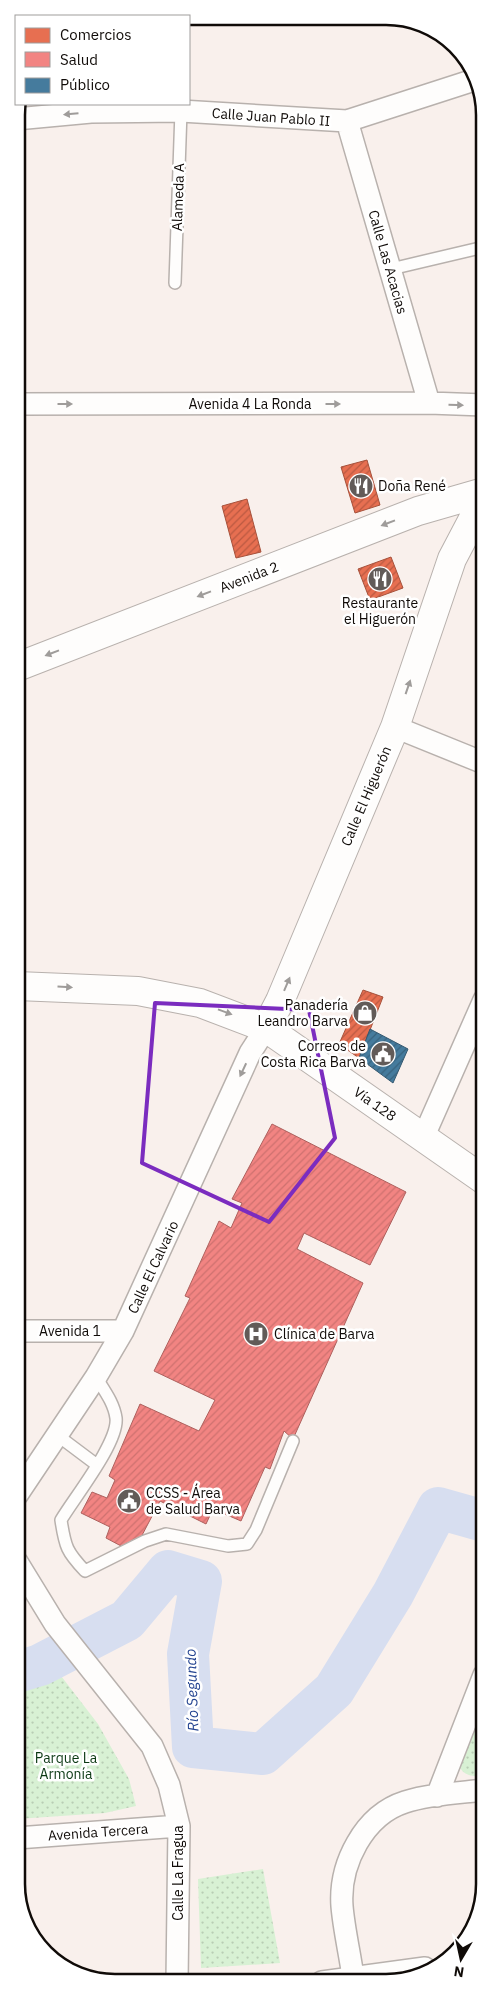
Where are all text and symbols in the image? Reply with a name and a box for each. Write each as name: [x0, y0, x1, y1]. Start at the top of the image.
legend: [15, 15, 190, 105]
text: Comercios: [60, 25, 131, 44]
text: Salud: [60, 50, 98, 69]
text: Público: [60, 75, 110, 94]
street label: Calle Juan Pablo II: [211, 104, 331, 130]
one-way arrow: [63, 110, 79, 118]
street label: Alameda A: [168, 163, 188, 231]
street label: Calle Las Acacias: [365, 208, 412, 316]
street label: Avenida 4 La Ronda: [188, 395, 312, 413]
one-way arrow: [58, 400, 74, 408]
one-way arrow: [325, 400, 341, 408]
one-way arrow: [449, 401, 465, 409]
restaurant icon: Doña René: [348, 473, 374, 499]
place label: Doña René: [378, 477, 446, 495]
one-way arrow: [380, 520, 395, 527]
street label: Avenida 2: [217, 558, 281, 596]
restaurant icon: Restaurante el Higuerón: [367, 566, 393, 592]
one-way arrow: [196, 591, 211, 599]
place label: Restaurante el Higuerón: [342, 594, 419, 628]
one-way arrow: [45, 650, 59, 658]
one-way arrow: [405, 680, 412, 695]
street label: Calle El Higuerón: [337, 743, 395, 849]
one-way arrow: [284, 976, 291, 991]
one-way arrow: [58, 984, 74, 992]
place label: Panadería Leandro Barva: [258, 996, 349, 1030]
shop icon: Panadería Leandro Barva: [352, 1000, 378, 1026]
one-way arrow: [218, 1008, 233, 1016]
place label: Correos de Costa Rica Barva: [261, 1037, 367, 1071]
public building icon: Correos de Costa Rica Barva: [370, 1041, 396, 1067]
one-way arrow: [238, 1063, 246, 1077]
street label: Vía 128: [350, 1083, 400, 1125]
street label: Calle El Calvario: [124, 1218, 182, 1316]
hospital icon: Clínica de Barva: [243, 1321, 269, 1347]
street label: Avenida 1: [39, 1322, 101, 1340]
place label: Clínica de Barva: [274, 1325, 375, 1343]
place label: CCSS - Área de Salud Barva: [146, 1483, 241, 1518]
public building icon: CCSS - Área de Salud Barva: [116, 1488, 142, 1514]
water label: Río Segundo: [181, 1648, 202, 1732]
park label: Parque La Armonía: [35, 1749, 98, 1783]
street label: Avenida Tercera: [47, 1819, 149, 1844]
street label: Calle La Fragua: [169, 1825, 187, 1921]
north arrow: [436, 1934, 486, 1984]
text: N: [453, 1962, 465, 1982]

